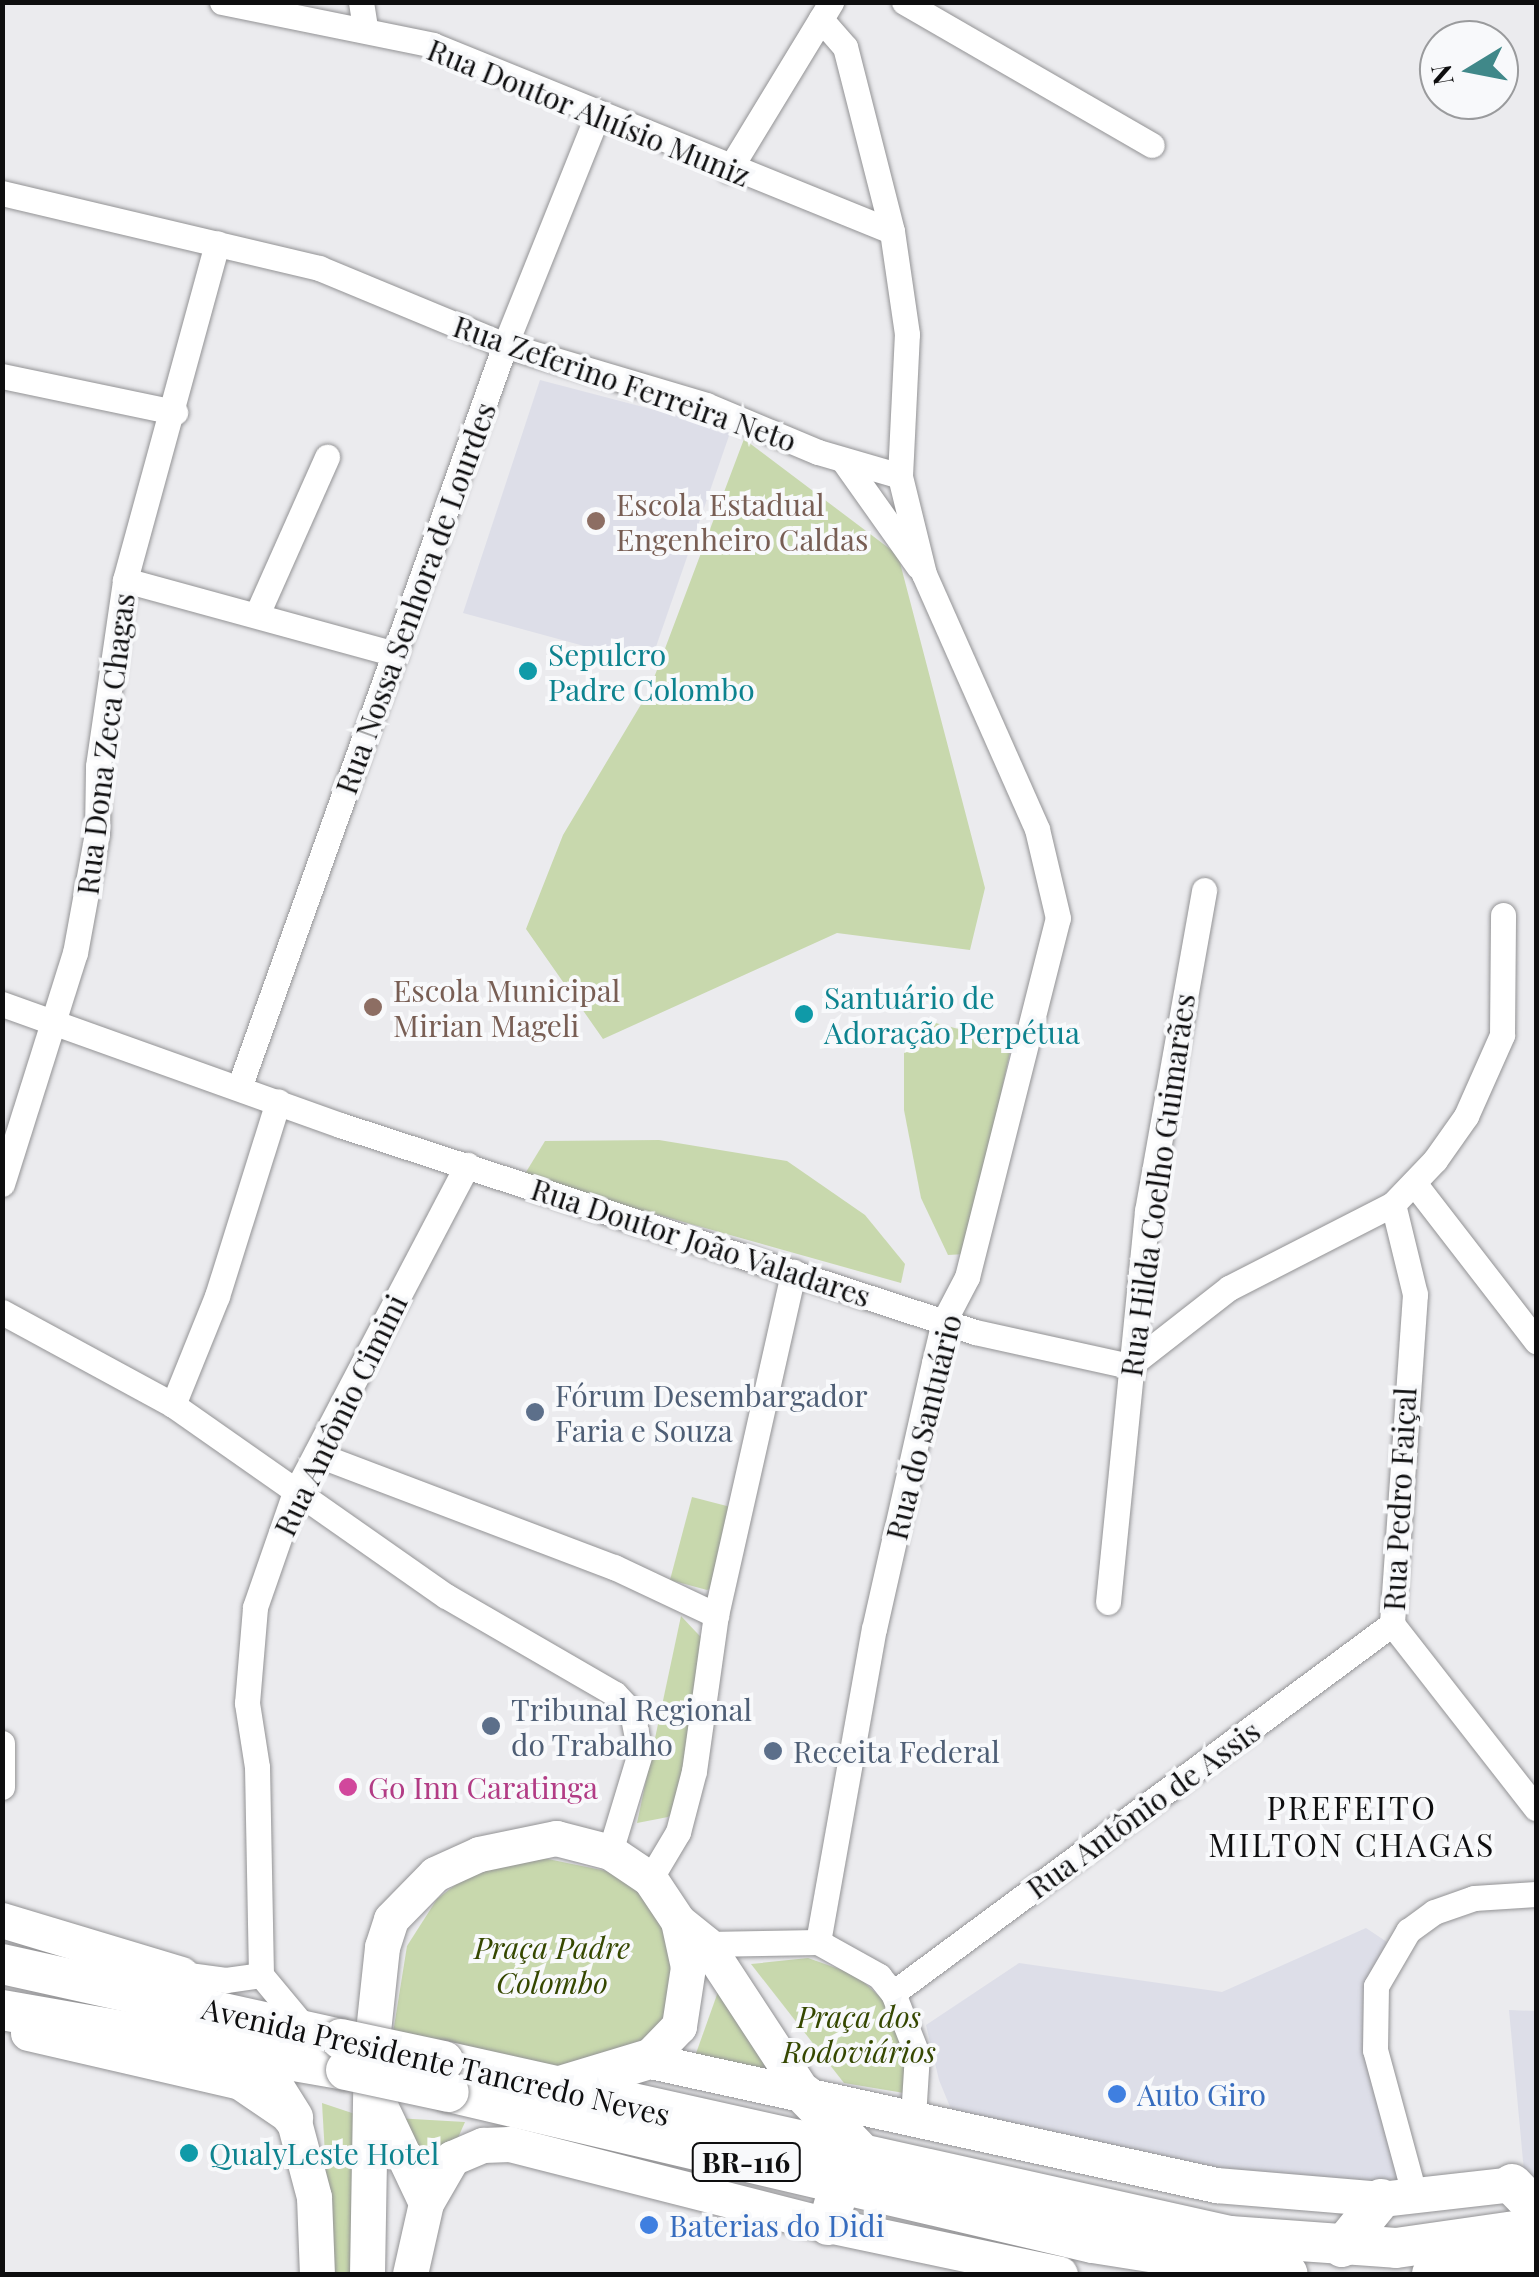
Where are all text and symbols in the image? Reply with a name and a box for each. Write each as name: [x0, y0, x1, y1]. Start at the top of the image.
north arrow: [1419, 20, 1519, 120]
street label: Rua Doutor Aluísio Muniz: [422, 30, 756, 194]
text: N: [1421, 62, 1461, 88]
street label: Rua Zeferino Ferreira Neto: [448, 307, 802, 459]
street label: Rua Nossa Senhora de Lourdes: [327, 397, 503, 799]
place label: Escola Estadual Engenheiro Caldas: [616, 486, 868, 556]
marker: Escola Estadual Engenheiro Caldas: [585, 510, 607, 532]
street label: Rua Dona Zeca Chagas: [69, 591, 141, 897]
place label: Sepulcro Padre Colombo: [548, 636, 755, 706]
marker: Sepulcro Padre Colombo: [517, 660, 539, 682]
place label: Escola Municipal Mirian Mageli: [393, 972, 621, 1042]
place label: Santuário de Adoração Perpétua: [824, 979, 1080, 1050]
street label: Rua Hilda Coelho Guimarães: [1112, 991, 1202, 1379]
marker: Escola Municipal Mirian Mageli: [362, 996, 384, 1018]
marker: Santuário de Adoração Perpétua: [793, 1003, 815, 1025]
street label: Rua Doutor João Valadares: [526, 1170, 876, 1314]
street label: Rua Antônio Cimini: [266, 1288, 414, 1542]
street label: Rua do Santuário: [878, 1310, 968, 1544]
place label: Fórum Desembargador Faria e Souza: [555, 1377, 868, 1448]
street label: Rua Pedro Faiçal: [1375, 1386, 1423, 1612]
marker: Fórum Desembargador Faria e Souza: [524, 1401, 546, 1423]
place label: Tribunal Regional do Trabalho: [511, 1691, 752, 1762]
street label: Rua Antônio de Assis: [1018, 1712, 1268, 1906]
marker: Tribunal Regional do Trabalho: [480, 1715, 502, 1737]
place label: Receita Federal: [793, 1733, 1000, 1769]
marker: Receita Federal: [762, 1740, 784, 1762]
place label: Go Inn Caratinga: [368, 1769, 598, 1805]
marker: Go Inn Caratinga: [337, 1776, 359, 1798]
district label: PREFEITO MILTON CHAGAS: [1208, 1789, 1496, 1864]
park label: Praça Padre Colombo: [474, 1929, 630, 2000]
street label: Avenida Presidente Tancredo Neves: [198, 1989, 674, 2133]
park label: Praça dos Rodoviários: [782, 1998, 936, 2068]
place label: Auto Giro: [1137, 2076, 1266, 2112]
marker: Auto Giro: [1106, 2083, 1128, 2105]
place label: QualyLeste Hotel: [209, 2135, 439, 2171]
road number: BR-116: [691, 2139, 801, 2185]
marker: QualyLeste Hotel: [178, 2142, 200, 2164]
place label: Baterias do Didi: [669, 2207, 884, 2243]
marker: Baterias do Didi: [638, 2214, 660, 2236]

